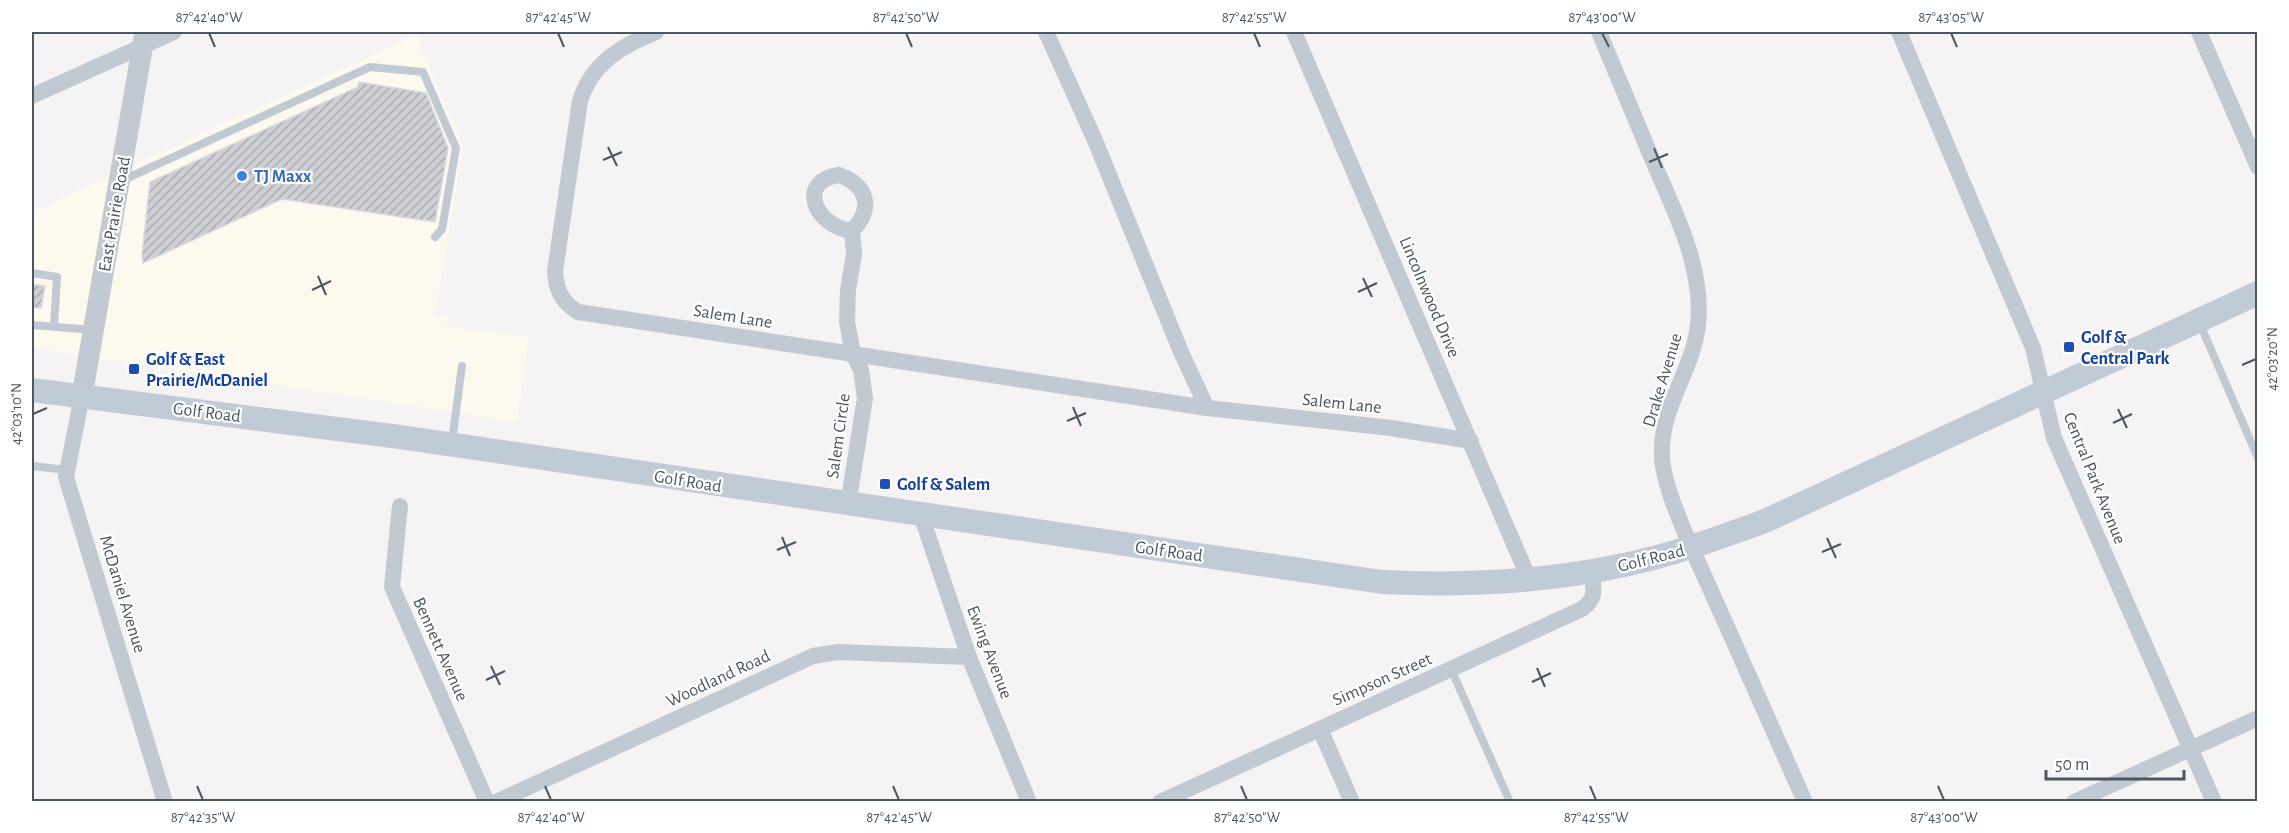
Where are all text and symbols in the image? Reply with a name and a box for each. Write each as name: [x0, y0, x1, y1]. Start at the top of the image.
text: 87°42'40"W: [175, 10, 243, 25]
text: 87°42'45"W: [525, 10, 591, 25]
text: 87°42'50"W: [873, 10, 940, 25]
text: 87°42'55"W: [1222, 10, 1287, 25]
text: 87°43'00"W: [1568, 10, 1636, 25]
text: 87°43'05"W: [1918, 10, 1984, 25]
street label: East Prairie Road: [96, 155, 134, 273]
place label: TJ Maxx: [254, 168, 312, 186]
marker: TJ Maxx: [235, 169, 249, 183]
street label: Lincolnwood Drive: [1395, 234, 1463, 361]
street label: Salem Lane: [692, 302, 774, 332]
text: 42°03'20"N: [2265, 327, 2280, 391]
place label: Golf & Central Park: [2081, 329, 2170, 368]
street label: Drake Avenue: [1640, 331, 1686, 429]
marker: Golf & Central Park: [2062, 340, 2076, 354]
place label: Golf & East Prairie/McDaniel: [146, 351, 268, 390]
marker: Golf & East Prairie/McDaniel: [127, 362, 141, 376]
text: 42°03'10"N: [9, 383, 24, 445]
street label: Salem Lane: [1301, 391, 1383, 417]
street label: Salem Circle: [824, 392, 854, 480]
street label: Golf Road: [172, 400, 242, 426]
street label: Central Park Avenue: [2059, 410, 2129, 547]
street label: Golf Road: [653, 468, 723, 496]
place label: Golf & Salem: [897, 476, 990, 494]
marker: Golf & Salem: [878, 477, 892, 491]
street label: McDaniel Avenue: [96, 533, 148, 655]
street label: Golf Road: [1134, 538, 1204, 566]
street label: Golf Road: [1616, 542, 1686, 576]
street label: Bennett Avenue: [409, 595, 471, 704]
street label: Ewing Avenue: [963, 603, 1015, 701]
street label: Woodland Road: [664, 647, 773, 711]
street label: Simpson Street: [1330, 650, 1435, 710]
scale bar: [2046, 743, 2184, 781]
text: 50 m: [2055, 756, 2089, 774]
text: 87°42'35"W: [171, 810, 236, 825]
text: 87°42'40"W: [517, 810, 585, 825]
text: 87°42'45"W: [866, 810, 932, 825]
text: 87°42'50"W: [1214, 810, 1281, 825]
text: 87°42'55"W: [1564, 810, 1629, 825]
text: 87°43'00"W: [1910, 810, 1978, 825]

